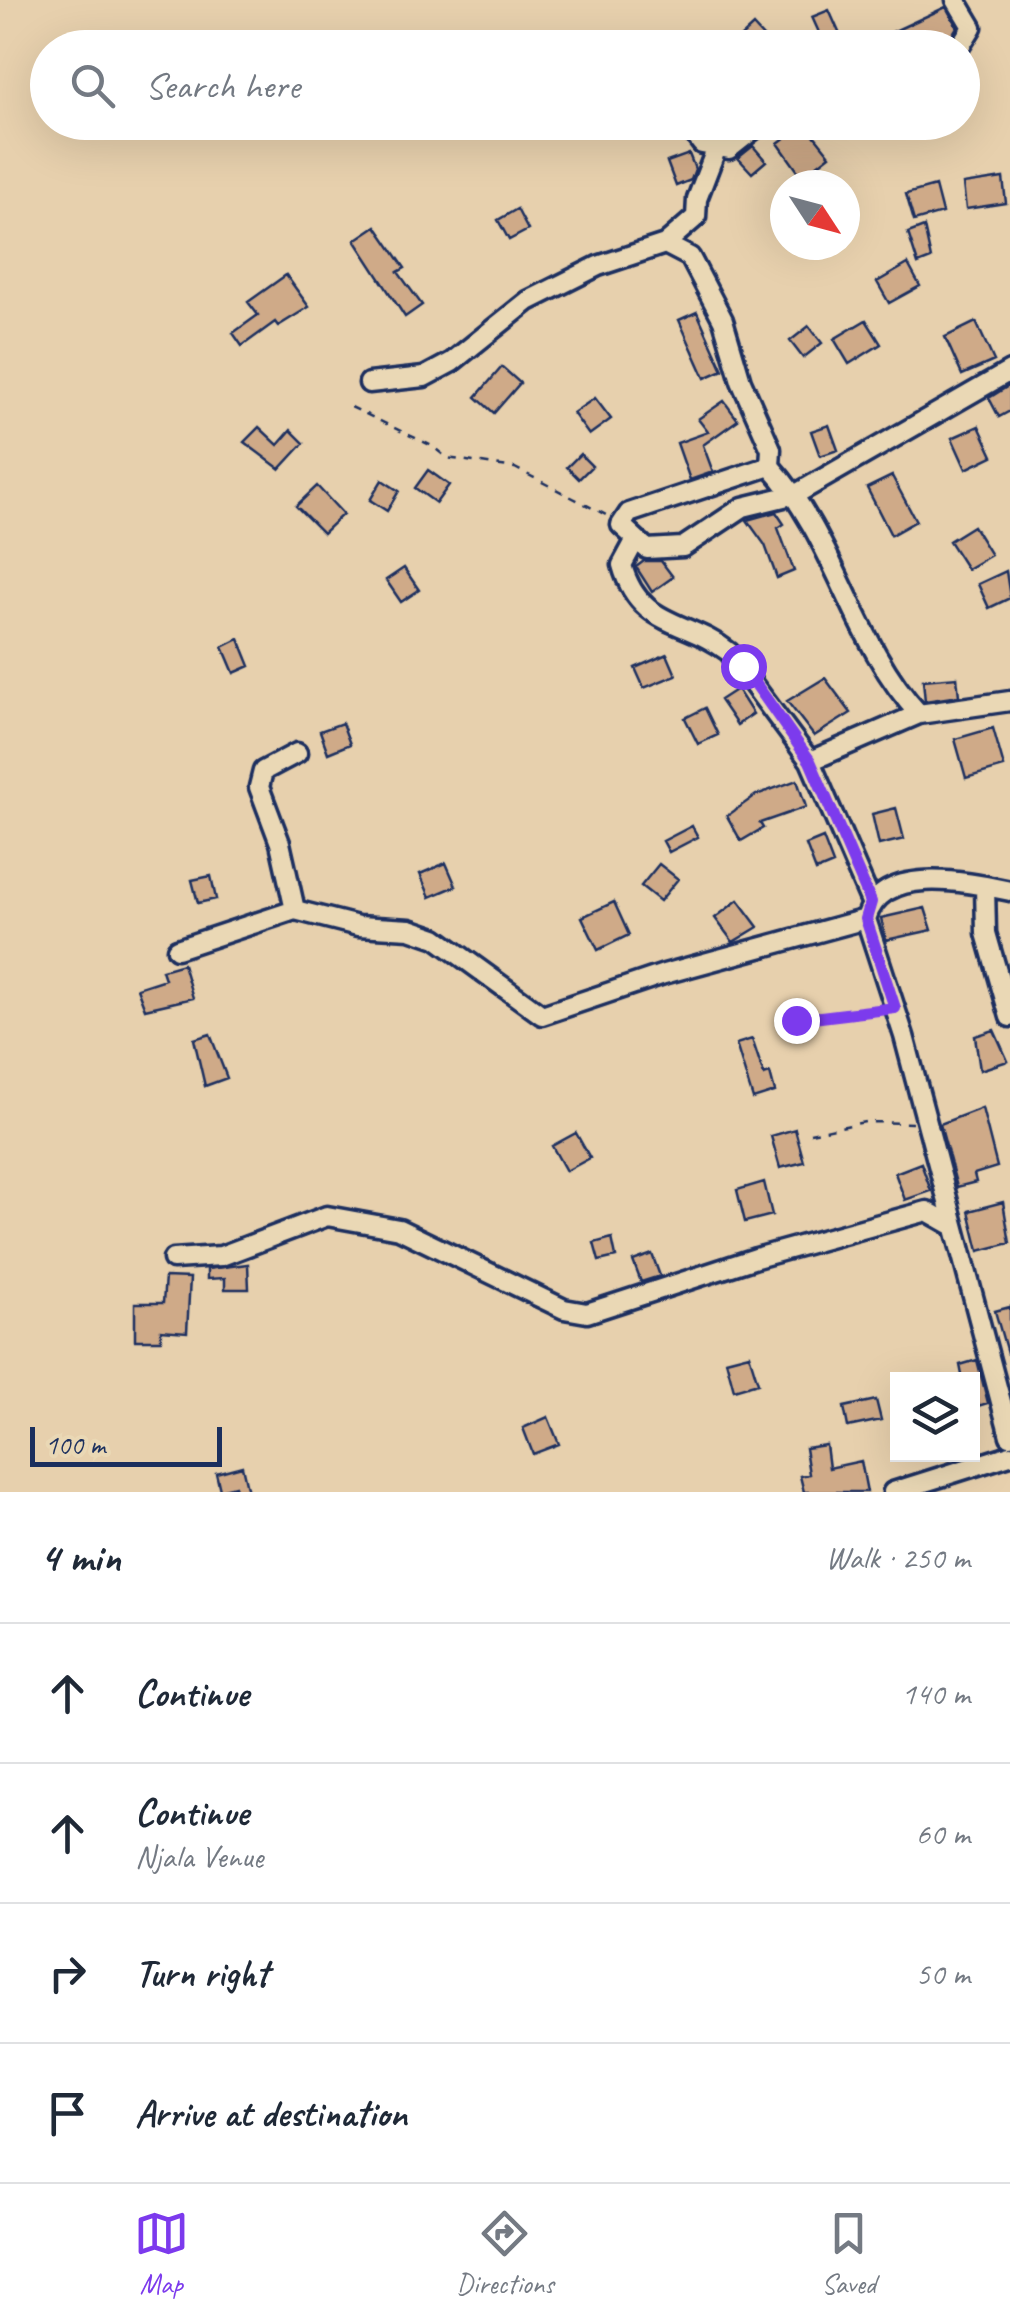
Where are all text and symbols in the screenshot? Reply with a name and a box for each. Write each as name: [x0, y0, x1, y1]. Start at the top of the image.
search box: [30, 30, 980, 140]
icon: search: [65, 58, 120, 113]
text: Search here: [145, 62, 300, 109]
north arrow: [770, 170, 860, 260]
route start: [721, 644, 767, 690]
route end: [774, 998, 820, 1044]
map controls: [890, 1372, 980, 1462]
button: layers: [890, 1372, 980, 1462]
scale bar: [30, 1422, 222, 1466]
text: 100 m: [45, 1427, 105, 1462]
text: 4 min: [40, 1531, 120, 1584]
text: Walk · 250 m: [826, 1537, 970, 1578]
icon: ahead: [40, 1666, 95, 1721]
text: Continue: [135, 1670, 249, 1717]
text: 140 m: [901, 1673, 970, 1714]
text: Continue: [135, 1789, 249, 1836]
icon: ahead: [40, 1806, 95, 1861]
text: 60 m: [916, 1813, 970, 1854]
text: Njala Venue: [135, 1836, 263, 1877]
icon: right: [40, 1946, 95, 2001]
text: Turn right: [135, 1950, 269, 1997]
text: 50 m: [916, 1953, 970, 1994]
icon: arrive: [40, 2086, 95, 2141]
text: Arrive at destination: [135, 2090, 407, 2137]
tab: Map: [134, 2206, 189, 2301]
tab: Directions: [456, 2206, 554, 2301]
tab: Saved: [821, 2206, 876, 2301]

